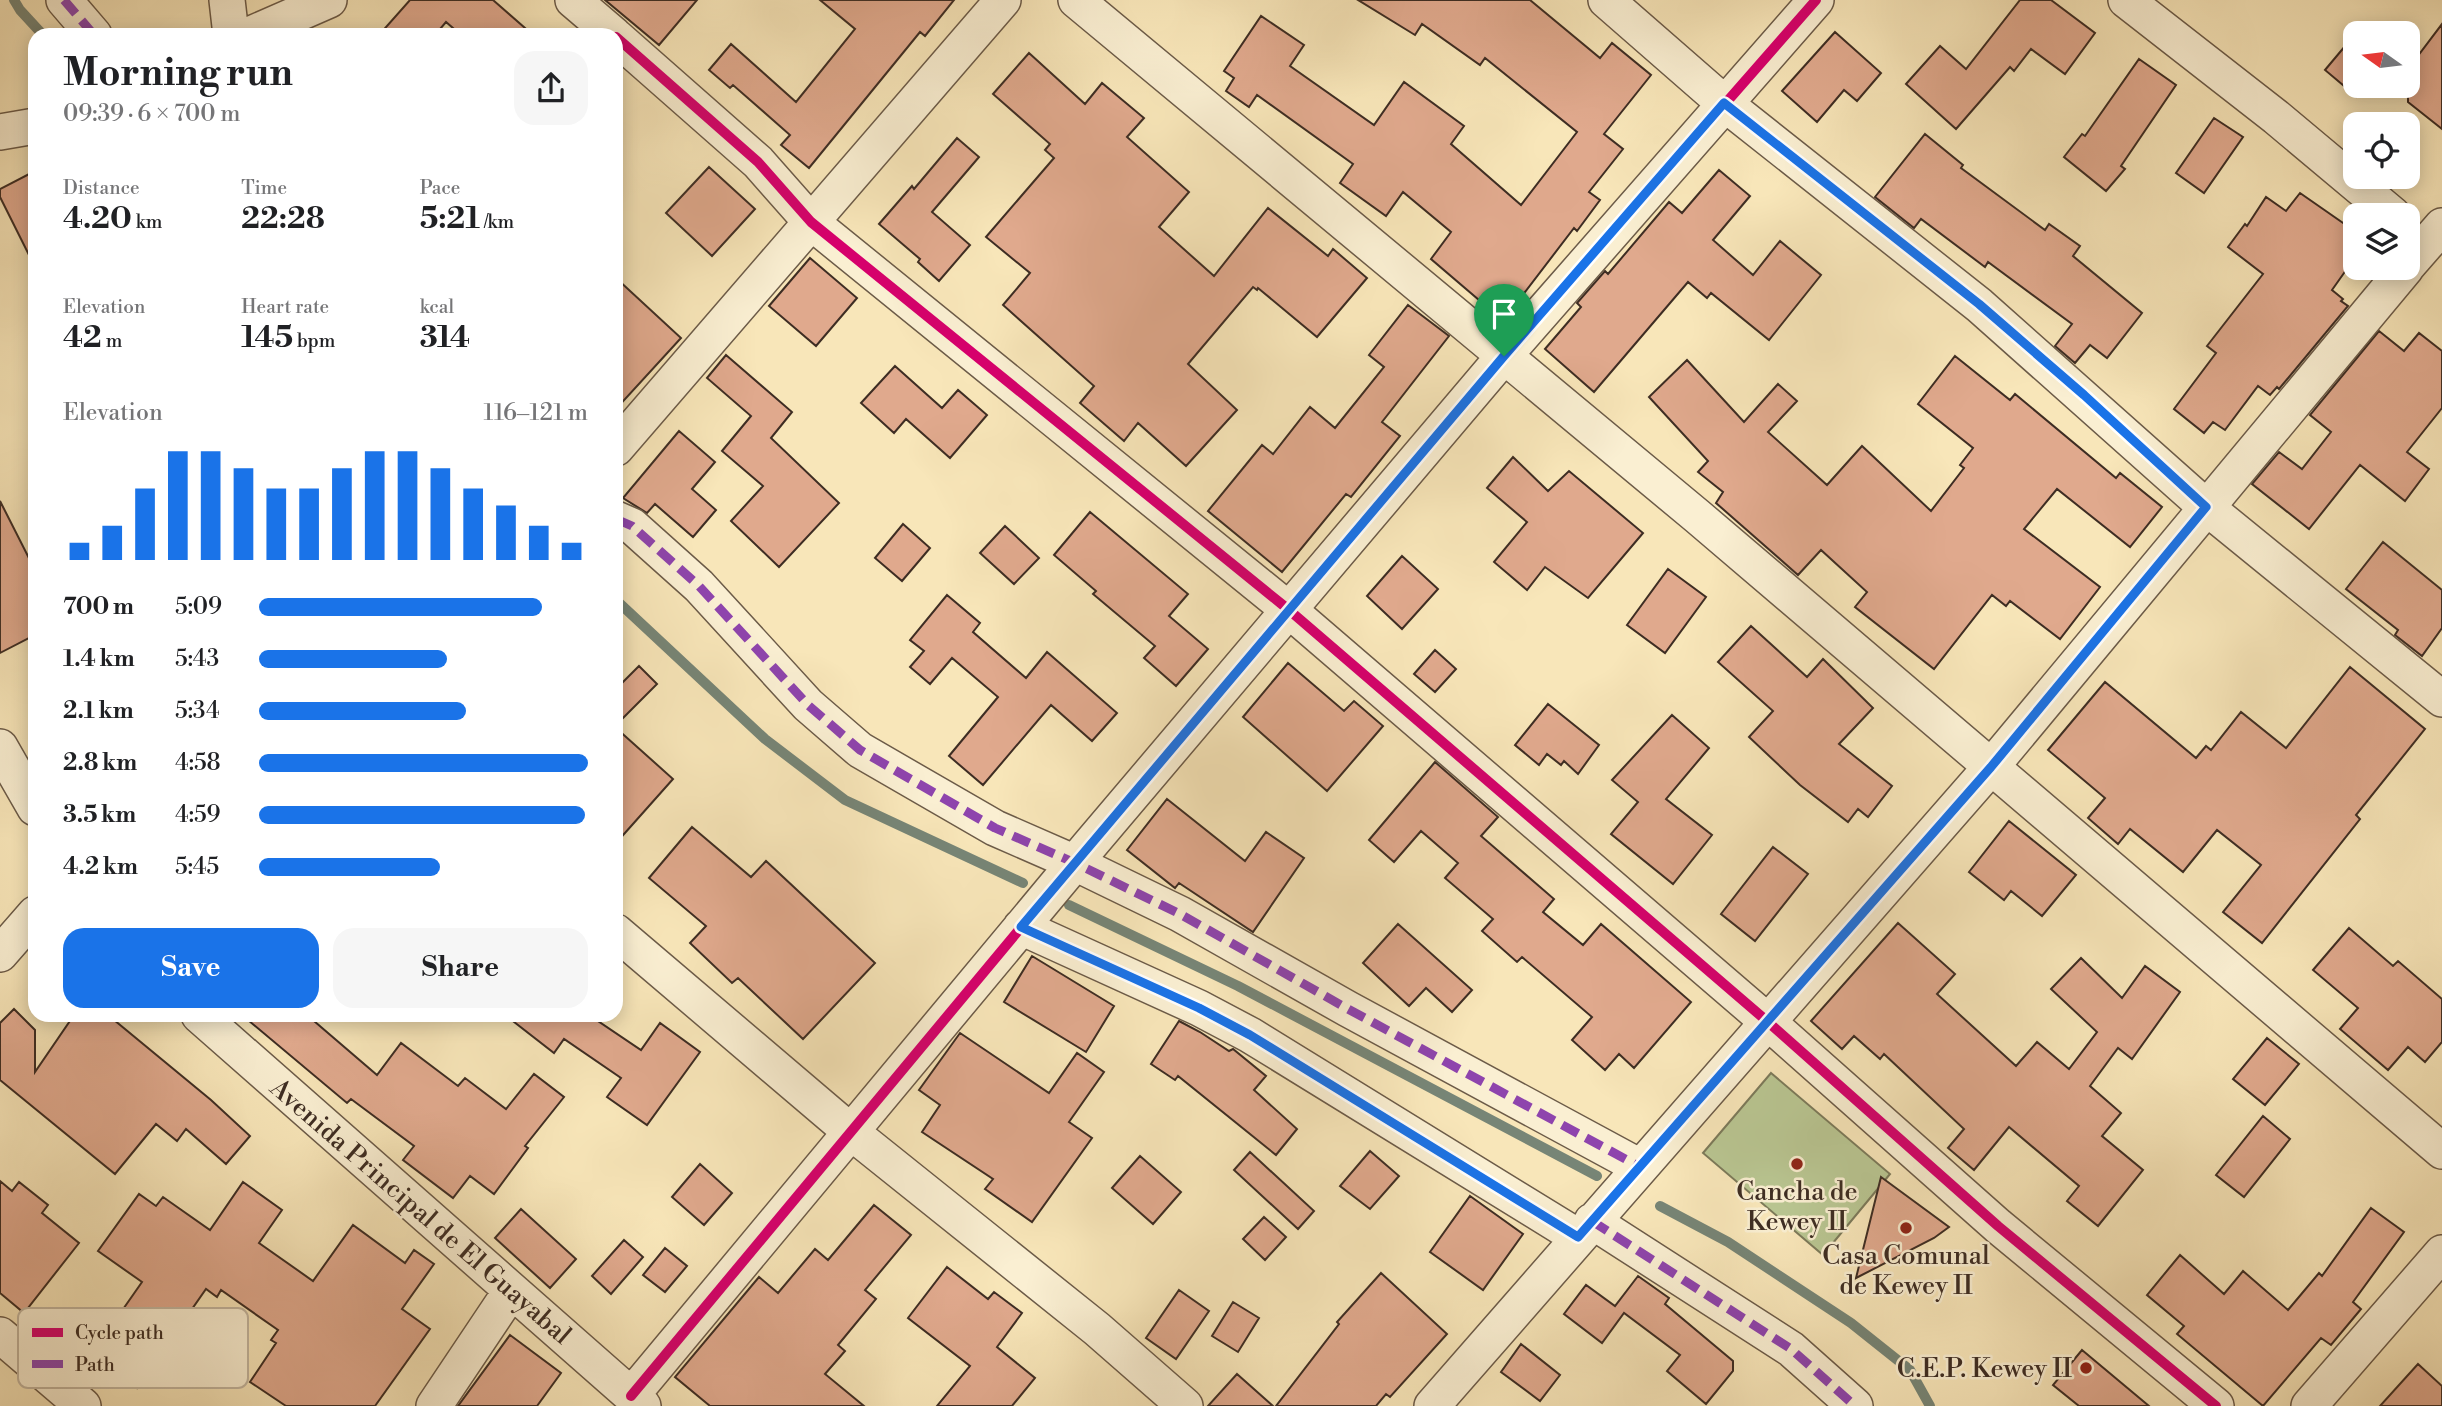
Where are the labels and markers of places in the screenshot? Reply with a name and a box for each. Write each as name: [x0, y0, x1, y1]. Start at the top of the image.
pin: [1474, 284, 1534, 356]
marker: Cancha de Kewey II: [1789, 1156, 1805, 1172]
place label: Cancha de Kewey II: [1736, 1176, 1858, 1238]
marker: Casa Comunal de Kewey II: [1898, 1220, 1914, 1236]
place label: Casa Comunal de Kewey II: [1822, 1240, 1990, 1302]
place label: C.E.P. Kewey II: [1897, 1353, 2072, 1385]
marker: C.E.P. Kewey II: [2078, 1360, 2094, 1376]

